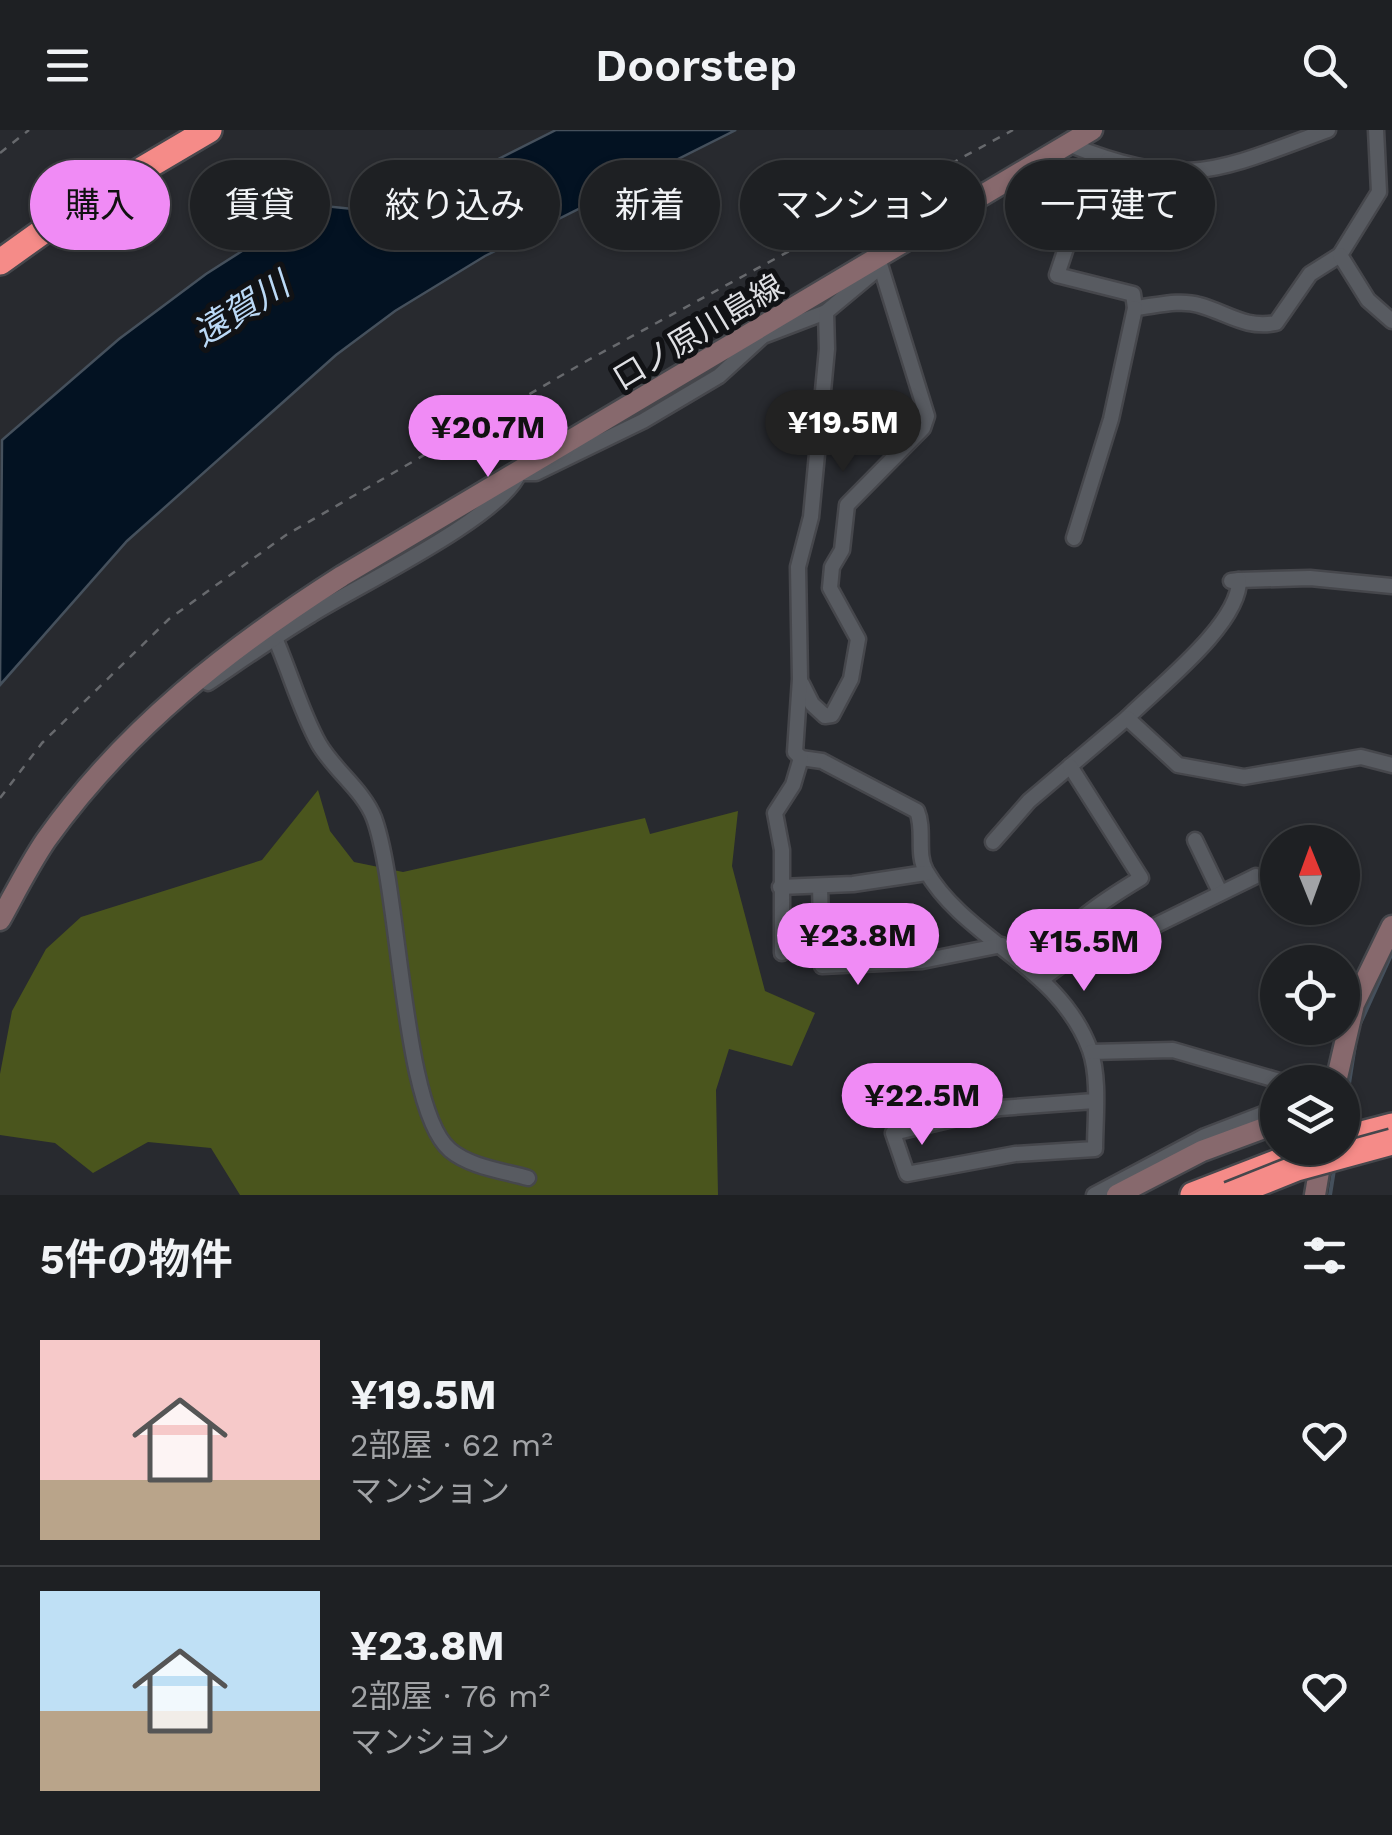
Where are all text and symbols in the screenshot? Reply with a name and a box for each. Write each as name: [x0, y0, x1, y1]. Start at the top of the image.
icon: menu: [40, 38, 95, 93]
icon: search: [1297, 38, 1352, 93]
text: Doorstep: [595, 39, 797, 92]
chip: 購入: [30, 160, 170, 250]
chip: 賃貸: [190, 160, 330, 250]
chip: 絞り込み: [350, 160, 560, 250]
chip: 新着: [580, 160, 720, 250]
chip: マンション: [740, 160, 985, 250]
chip: 一戸建て: [1005, 160, 1215, 250]
water label: 遠賀川: [185, 261, 300, 355]
street label: 口ノ原川島線: [606, 266, 790, 398]
pin: ¥19.5M: [762, 390, 924, 475]
pin: ¥20.7M: [407, 395, 569, 480]
text: ¥19.5M: [787, 403, 899, 441]
text: ¥20.7M: [431, 408, 545, 446]
north arrow: [1260, 825, 1360, 925]
map controls: [1260, 825, 1360, 1165]
pin: ¥23.8M: [777, 903, 939, 988]
pin: ¥15.5M: [1003, 909, 1165, 994]
text: ¥23.8M: [799, 916, 917, 954]
text: ¥15.5M: [1029, 922, 1139, 960]
button: locate: [1260, 945, 1360, 1045]
pin: ¥22.5M: [841, 1063, 1003, 1148]
button: layers: [1260, 1065, 1360, 1165]
text: ¥22.5M: [864, 1076, 980, 1114]
icon: filters: [1297, 1228, 1352, 1283]
text: 5件の物件: [40, 1235, 233, 1284]
text: ¥19.5M: [350, 1370, 497, 1419]
icon: home: [120, 1380, 240, 1500]
icon: heart: [1297, 1413, 1352, 1468]
text: 2部屋 · 62 m²: [350, 1426, 553, 1464]
text: マンション: [350, 1472, 510, 1510]
text: ¥23.8M: [350, 1621, 505, 1670]
icon: home: [120, 1631, 240, 1751]
icon: heart: [1297, 1664, 1352, 1719]
text: 2部屋 · 76 m²: [350, 1677, 550, 1715]
text: マンション: [350, 1723, 510, 1761]

